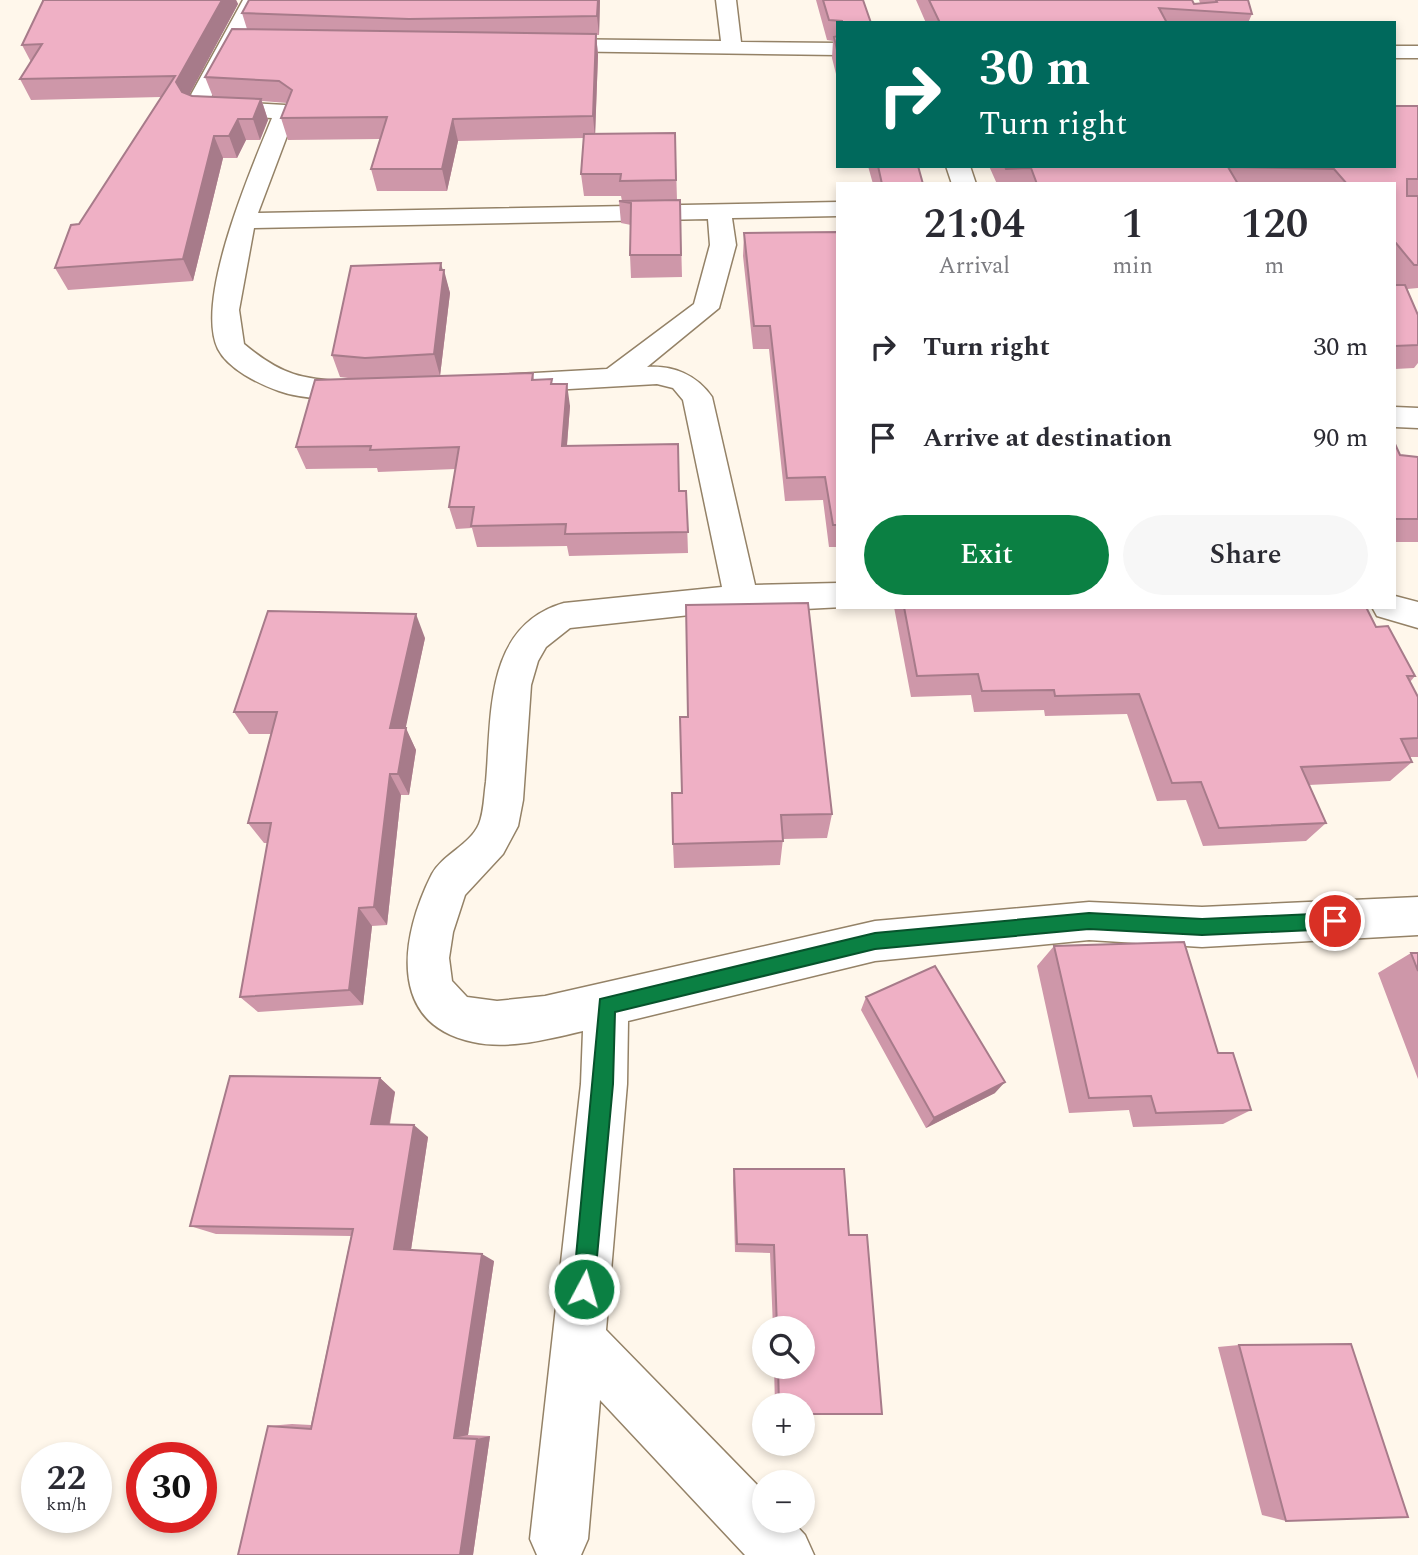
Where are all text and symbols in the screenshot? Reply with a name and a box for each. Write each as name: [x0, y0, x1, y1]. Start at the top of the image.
text: 30 m: [979, 32, 1090, 107]
icon: right: [864, 49, 955, 140]
text: Turn right: [979, 100, 1127, 149]
text: 21:04: [924, 193, 1025, 256]
text: 1: [1121, 193, 1144, 256]
text: 120: [1241, 193, 1308, 256]
text: Arrival: [938, 249, 1010, 284]
text: min: [1113, 249, 1153, 284]
text: m: [1265, 249, 1284, 284]
text: Turn right: [923, 327, 1050, 367]
text: 30 m: [1313, 327, 1368, 367]
icon: right: [864, 328, 902, 366]
text: Arrive at destination: [923, 418, 1172, 458]
text: 90 m: [1313, 418, 1368, 458]
icon: arrive: [864, 419, 902, 457]
button: Exit: [864, 515, 1109, 595]
button: Share: [1123, 515, 1368, 595]
pin: [1305, 891, 1365, 951]
icon: arrive: [1316, 902, 1354, 940]
position arrow: [547, 1252, 621, 1326]
map controls: [752, 1316, 815, 1533]
button: search: [752, 1316, 815, 1379]
button: +: [752, 1393, 815, 1456]
speed limit sign: 30: [126, 1442, 217, 1533]
text: 22: [47, 1452, 86, 1505]
button: −: [752, 1470, 815, 1533]
text: km/h: [46, 1491, 87, 1518]

